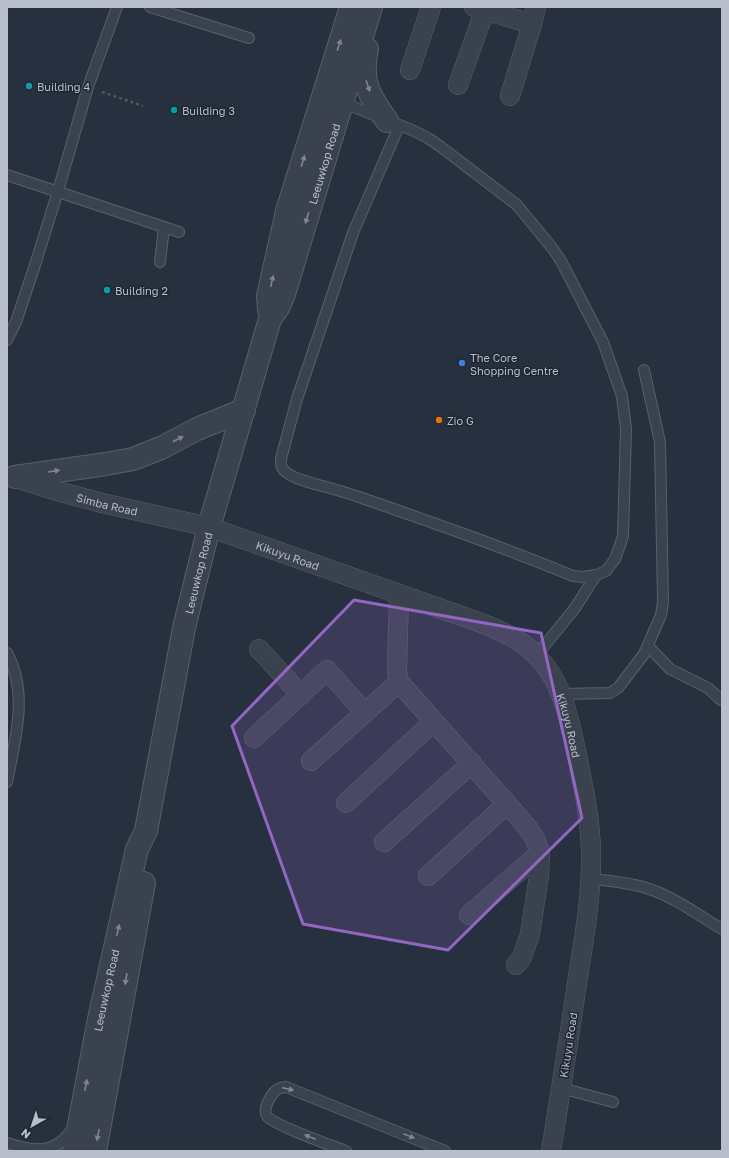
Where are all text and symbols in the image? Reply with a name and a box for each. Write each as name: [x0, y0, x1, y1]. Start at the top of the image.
one-way arrow: [336, 39, 342, 51]
place label: Building 4: [37, 80, 90, 93]
marker: Building 4: [24, 81, 34, 91]
one-way arrow: [365, 81, 371, 93]
place label: Building 3: [182, 104, 235, 117]
marker: Building 3: [169, 105, 179, 115]
street label: Leeuwkop Road: [305, 122, 342, 206]
one-way arrow: [300, 155, 306, 167]
one-way arrow: [304, 213, 310, 225]
one-way arrow: [269, 274, 275, 287]
place label: Building 2: [115, 284, 168, 297]
marker: Building 2: [102, 285, 112, 295]
place label: The Core Shopping Centre: [470, 351, 559, 377]
marker: The Core Shopping Centre: [457, 358, 467, 368]
place label: Zio G: [447, 414, 474, 427]
marker: Zio G: [434, 415, 444, 425]
one-way arrow: [173, 436, 184, 442]
one-way arrow: [48, 468, 60, 474]
street label: Simba Road: [75, 490, 139, 517]
street label: Leeuwkop Road: [181, 531, 214, 615]
street label: Kikuyu Road: [255, 538, 321, 572]
street label: Kikuyu Road: [555, 691, 584, 759]
one-way arrow: [116, 924, 122, 937]
street label: Leeuwkop Road: [90, 948, 121, 1032]
one-way arrow: [123, 973, 129, 985]
street label: Kikuyu Road: [556, 1011, 580, 1079]
one-way arrow: [84, 1079, 90, 1091]
one-way arrow: [282, 1086, 295, 1092]
north arrow: [12, 1106, 52, 1146]
text: N: [18, 1126, 33, 1142]
one-way arrow: [95, 1129, 101, 1141]
one-way arrow: [303, 1133, 315, 1139]
one-way arrow: [404, 1134, 416, 1140]

